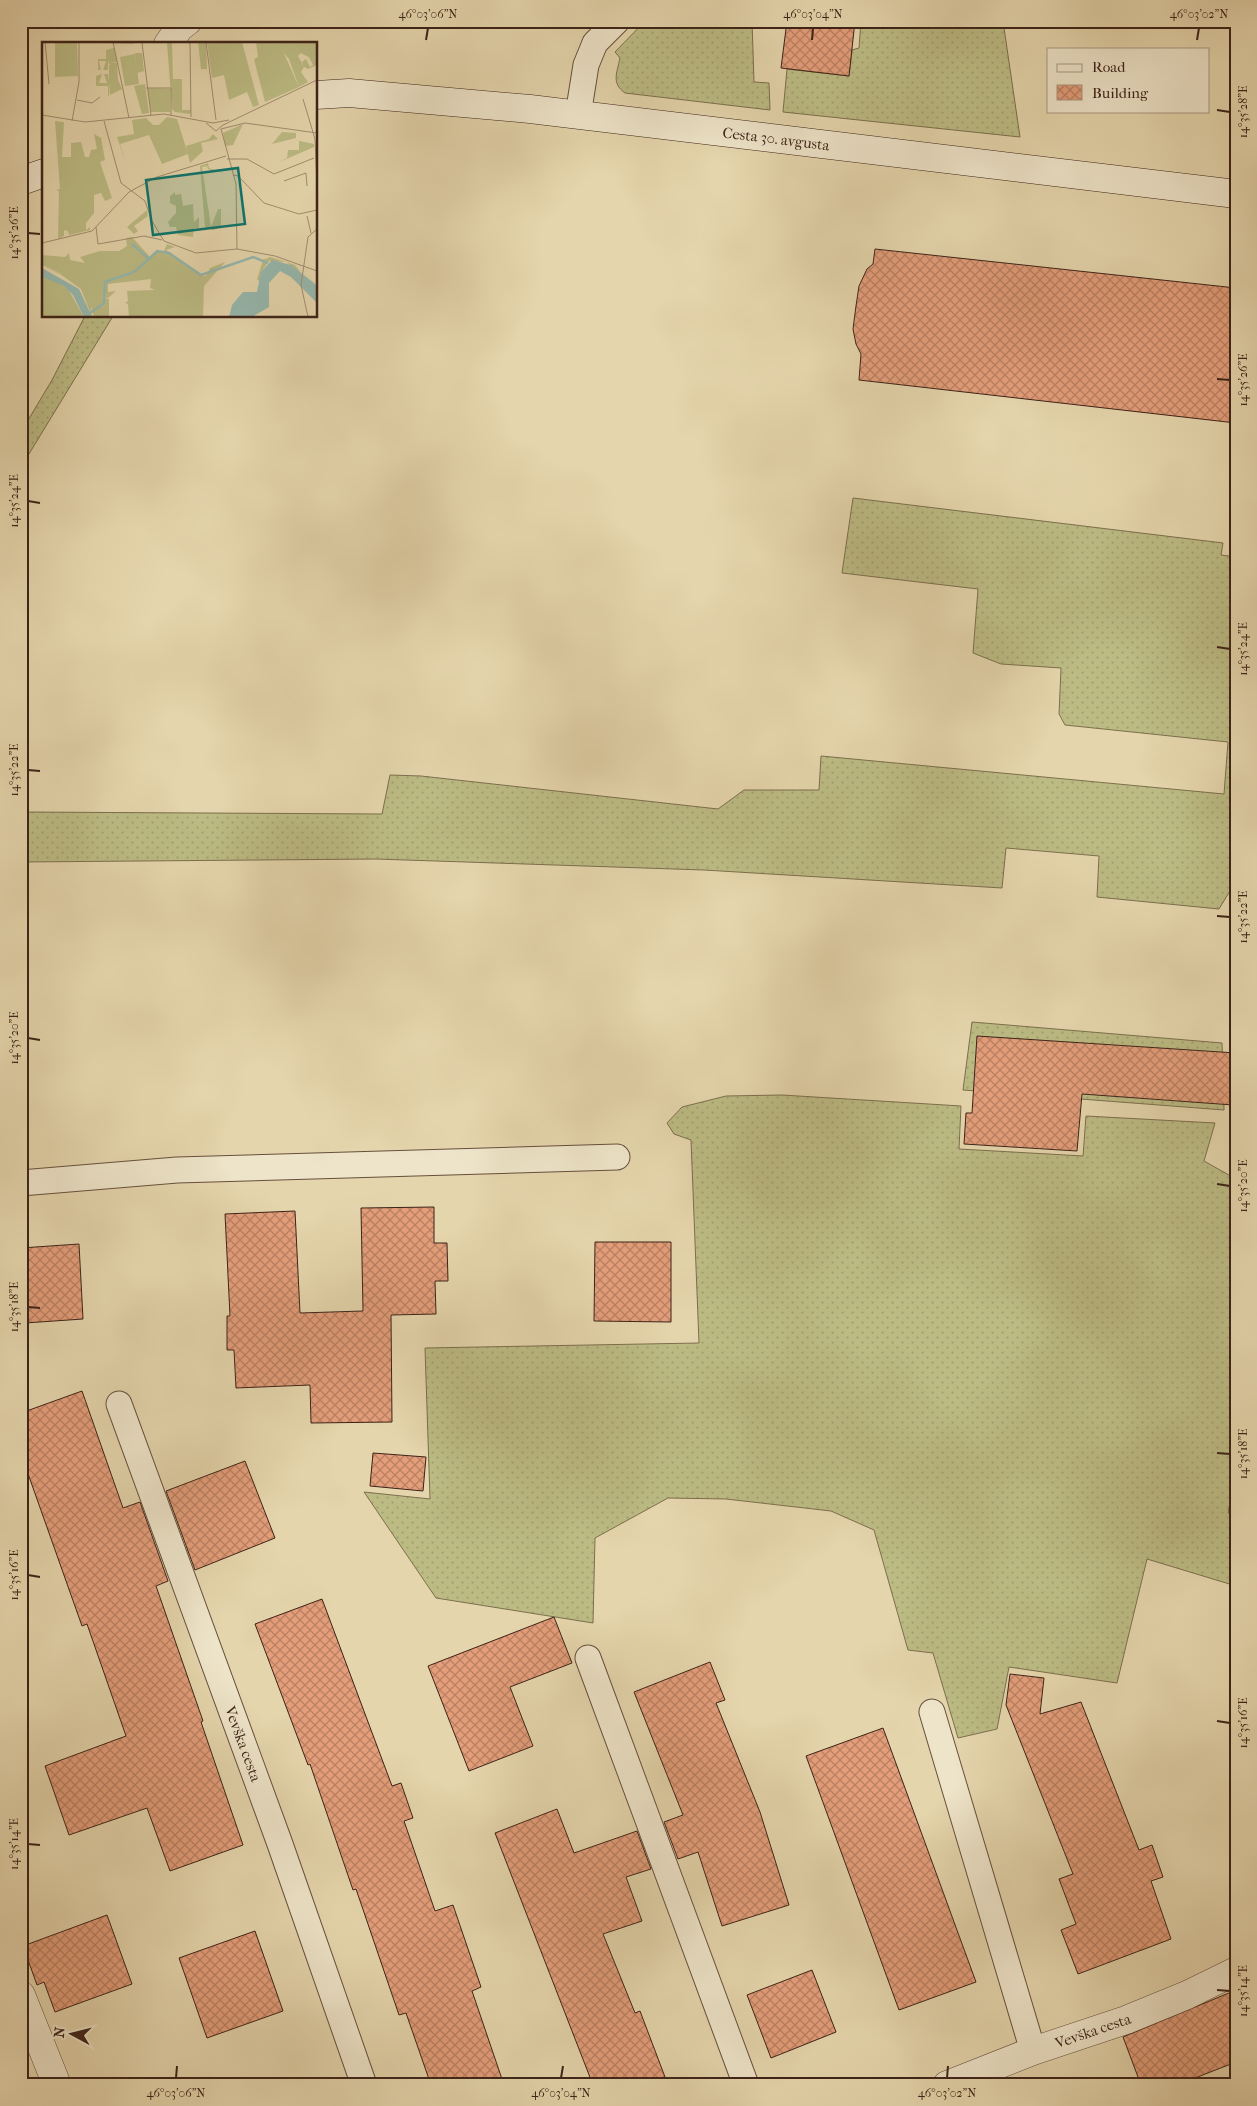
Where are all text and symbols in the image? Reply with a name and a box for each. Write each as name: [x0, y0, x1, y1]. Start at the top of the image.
text: 46°03'06"N: [399, 7, 457, 21]
text: 46°03'04"N: [783, 7, 843, 21]
text: 46°03'02"N: [1170, 7, 1228, 21]
inset map: [42, 42, 318, 318]
legend: [1047, 48, 1210, 112]
text: Road: [1092, 58, 1126, 76]
text: Building: [1092, 84, 1149, 102]
text: 14°35'28"E: [1236, 86, 1250, 138]
street label: Cesta 30. avgusta: [721, 124, 832, 155]
text: 14°35'26"E: [7, 206, 21, 260]
text: 14°35'26"E: [1236, 353, 1250, 407]
text: 14°35'24"E: [7, 474, 21, 528]
text: 14°35'24"E: [1236, 622, 1250, 676]
text: 14°35'22"E: [7, 744, 21, 796]
text: 14°35'22"E: [1236, 891, 1250, 943]
text: 14°35'20"E: [7, 1011, 21, 1065]
text: 14°35'20"E: [1236, 1159, 1250, 1213]
text: 14°35'18"E: [7, 1282, 21, 1332]
text: 14°35'18"E: [1236, 1429, 1250, 1479]
text: 14°35'16"E: [7, 1549, 21, 1601]
text: 14°35'16"E: [1236, 1697, 1250, 1749]
street label: Vevška cesta: [221, 1703, 265, 1785]
text: 14°35'14"E: [7, 1818, 21, 1870]
text: 14°35'14"E: [1236, 1965, 1250, 2017]
north arrow: [48, 2008, 98, 2058]
street label: Vevška cesta: [1052, 2009, 1134, 2053]
text: N: [51, 2026, 69, 2039]
text: 46°03'06"N: [147, 2086, 205, 2100]
text: 46°03'04"N: [531, 2086, 591, 2100]
text: 46°03'02"N: [918, 2086, 976, 2100]

